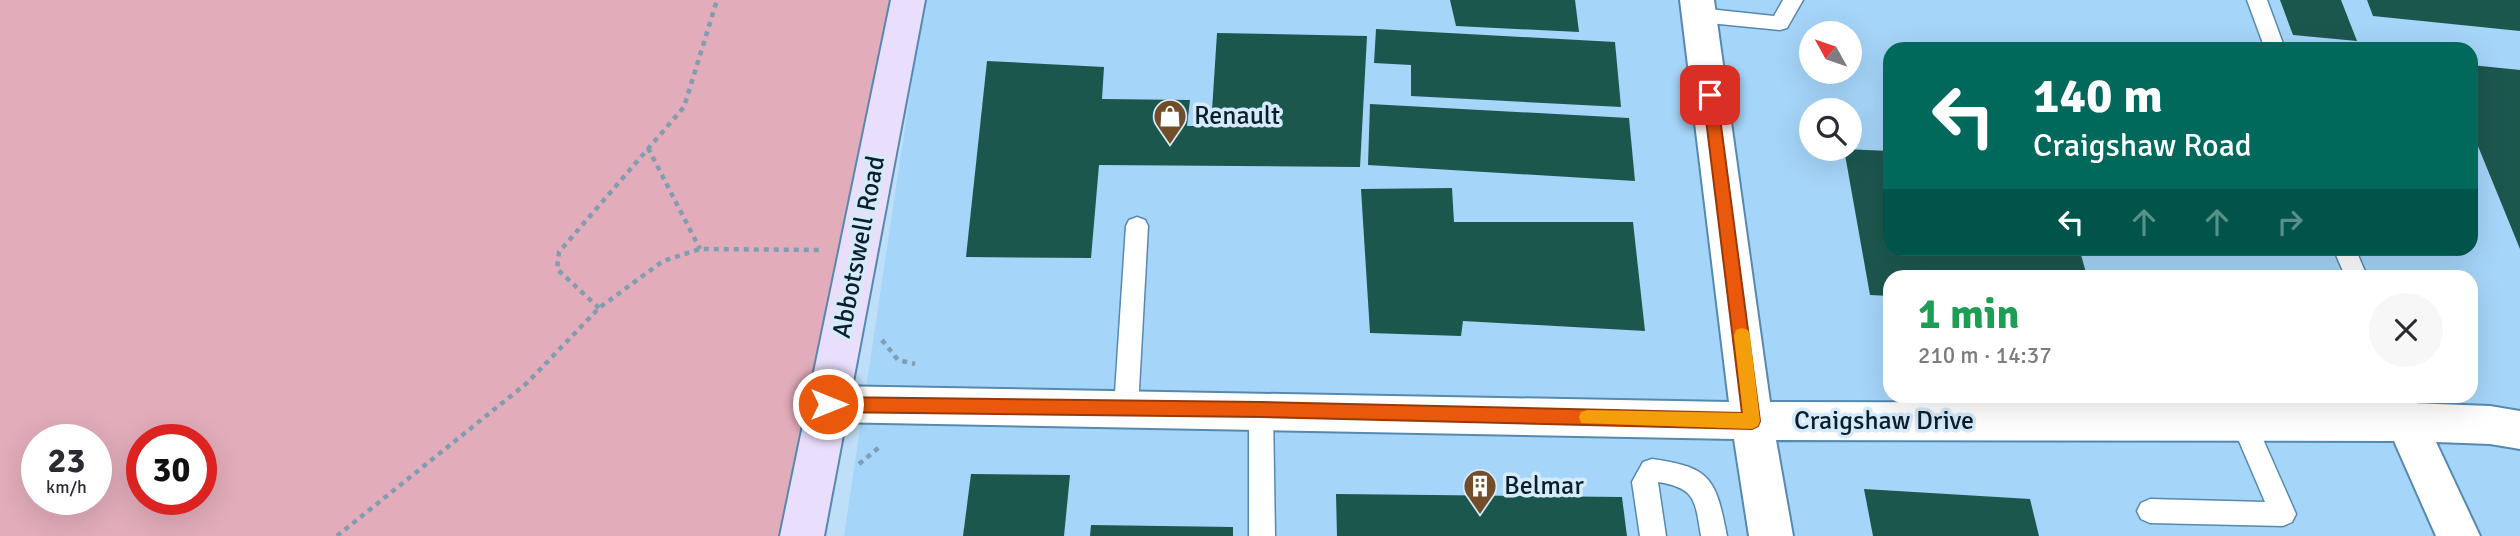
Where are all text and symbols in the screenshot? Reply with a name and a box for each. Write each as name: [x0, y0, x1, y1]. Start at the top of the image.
north arrow: [1799, 21, 1862, 84]
map controls: [1799, 21, 1862, 161]
pin: [1680, 65, 1740, 125]
text: 140 m: [2033, 66, 2163, 126]
icon: left: [1918, 70, 2009, 161]
icon: arrive: [1691, 76, 1729, 114]
shop icon: Renault: [1151, 97, 1189, 146]
button: search: [1799, 98, 1862, 161]
place label: Renault: [1194, 100, 1280, 132]
text: Craigshaw Road: [2033, 126, 2252, 165]
street label: Abbotswell Road: [826, 153, 892, 341]
icon: left: [2052, 203, 2090, 241]
icon: ahead: [2125, 203, 2163, 241]
icon: ahead: [2198, 203, 2236, 241]
icon: right: [2271, 203, 2309, 241]
text: 1 min: [1918, 289, 2019, 340]
button: close: [2369, 293, 2443, 367]
text: 210 m · 14:37: [1918, 341, 2052, 370]
position arrow: [791, 367, 865, 441]
street label: Craigshaw Drive: [1794, 405, 1974, 437]
speed limit sign: 30: [126, 424, 217, 515]
text: 23: [48, 439, 85, 482]
building icon: Belmar: [1461, 467, 1499, 516]
place label: Belmar: [1504, 470, 1584, 502]
text: km/h: [46, 476, 87, 498]

